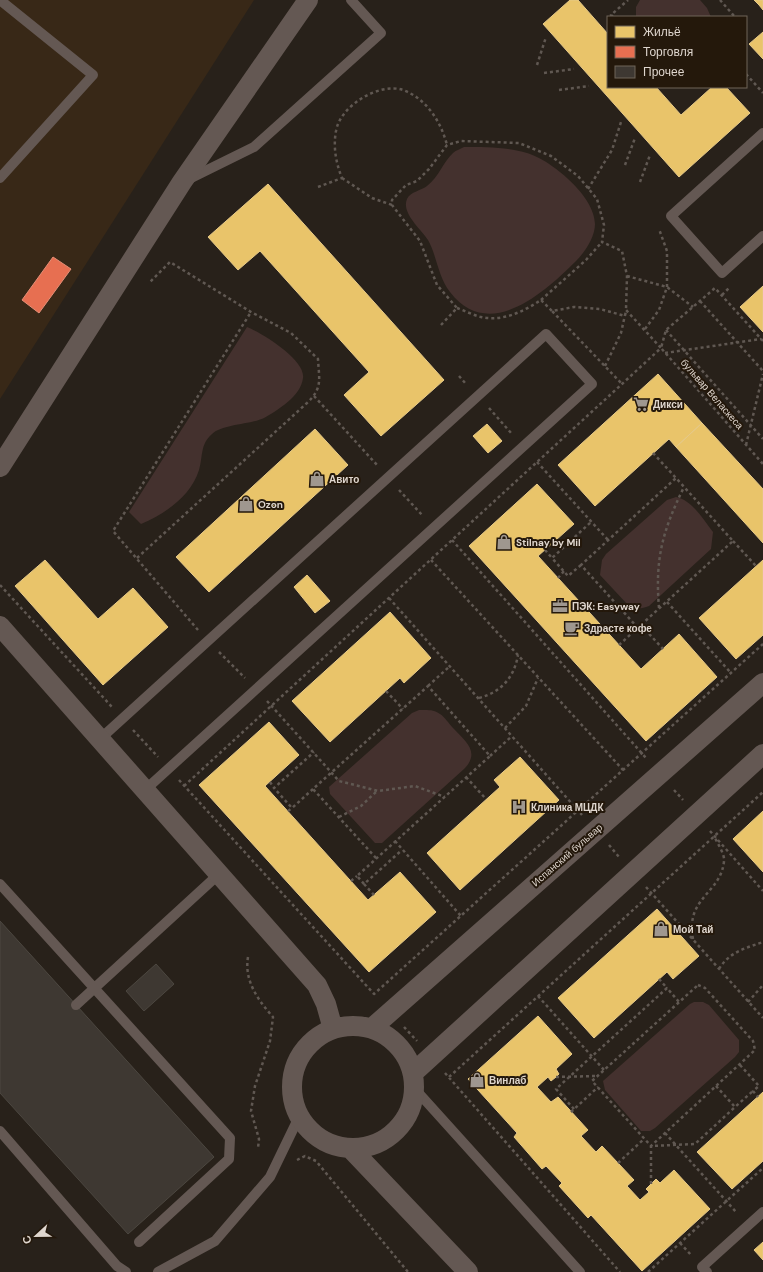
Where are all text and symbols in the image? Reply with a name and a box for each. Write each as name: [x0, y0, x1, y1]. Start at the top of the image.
legend: [607, 16, 747, 88]
text: Жильё: [643, 24, 681, 40]
text: Торговля: [643, 44, 693, 60]
text: Прочее: [643, 64, 685, 80]
street label: бульвар Веласкеса: [678, 356, 746, 432]
supermarket icon: Дикси: [632, 395, 650, 413]
place label: Дикси: [653, 398, 683, 411]
shop icon: Авито: [308, 470, 326, 488]
place label: Авито: [329, 473, 359, 486]
shop icon: Ozon: [237, 495, 255, 513]
place label: Ozon: [258, 498, 283, 511]
shop icon: Stilnay by Mil: [495, 533, 513, 551]
place label: Stilnay by Mil: [516, 536, 581, 549]
office icon: ПЭК: Easyway: [551, 597, 569, 615]
place label: ПЭК: Easyway: [572, 600, 640, 613]
cafe icon: Здрасте кофе: [563, 619, 581, 637]
place label: Здрасте кофе: [584, 622, 652, 635]
hospital icon: Клиника МЦДК: [510, 798, 528, 816]
place label: Клиника МЦДК: [531, 801, 604, 814]
street label: Испанский бульвар: [529, 820, 605, 889]
shop icon: Мой Тай: [652, 920, 670, 938]
place label: Мой Тай: [673, 923, 714, 936]
shop icon: Винлаб: [468, 1071, 486, 1089]
place label: Винлаб: [489, 1074, 527, 1087]
north arrow: [16, 1216, 56, 1256]
text: С: [19, 1233, 35, 1246]

